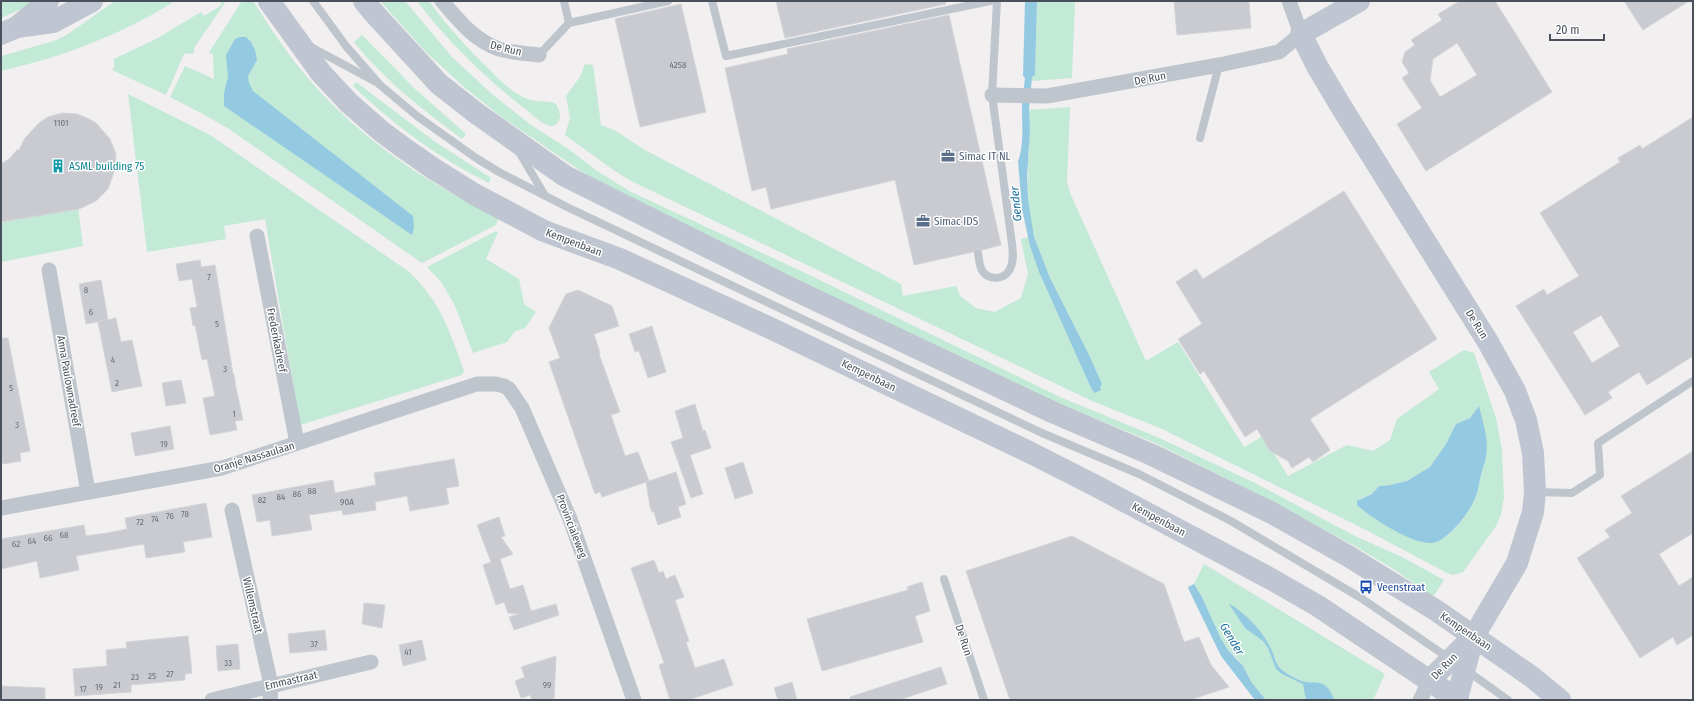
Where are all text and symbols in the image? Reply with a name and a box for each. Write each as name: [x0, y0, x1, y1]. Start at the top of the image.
scale bar: [1550, 16, 1604, 42]
text: 20 m: [1556, 23, 1580, 37]
street label: De Run: [489, 38, 523, 59]
house number: 4258: [670, 60, 687, 70]
street label: De Run: [1133, 69, 1167, 88]
house number: 1101: [54, 118, 68, 128]
office icon: Simac IT NL: [940, 148, 956, 164]
place label: Simac IT NL: [959, 150, 1011, 163]
building icon: ASML building 75: [50, 158, 66, 174]
place label: ASML building 75: [69, 160, 144, 173]
water label: Gender: [1007, 185, 1024, 222]
office icon: Simac IDS: [915, 213, 931, 229]
place label: Simac IDS: [934, 215, 979, 228]
street label: Kempenbaan: [544, 226, 604, 259]
house number: 7: [207, 272, 211, 282]
house number: 8: [84, 285, 89, 295]
house number: 6: [89, 307, 94, 317]
street label: Frederikadreef: [264, 307, 289, 374]
street label: De Run: [1463, 307, 1491, 341]
house number: 5: [215, 319, 219, 329]
street label: Anna Paulownadreef: [54, 334, 83, 428]
house number: 4: [111, 355, 116, 365]
street label: Kempenbaan: [839, 357, 898, 394]
house number: 3: [223, 364, 227, 374]
house number: 2: [115, 378, 119, 388]
house number: 5: [9, 383, 13, 393]
house number: 1: [232, 409, 236, 419]
house number: 3: [15, 420, 19, 430]
house number: 19: [160, 439, 168, 449]
street label: Oranje Nassaulaan: [212, 439, 296, 476]
house number: 88: [307, 486, 317, 496]
house number: 86: [293, 489, 302, 499]
house number: 84: [277, 492, 286, 502]
street label: Provincialeweg: [553, 493, 590, 561]
house number: 82: [258, 495, 266, 505]
house number: 90A: [340, 497, 354, 507]
street label: Kempenbaan: [1130, 500, 1188, 539]
house number: 78: [181, 509, 189, 519]
house number: 76: [166, 511, 174, 521]
house number: 74: [151, 514, 159, 524]
house number: 72: [136, 517, 144, 527]
house number: 68: [60, 530, 69, 540]
house number: 66: [44, 533, 53, 543]
house number: 64: [28, 536, 37, 546]
house number: 62: [12, 539, 20, 549]
street label: Willemstraat: [240, 576, 265, 635]
bus stop icon: Veenstraat: [1358, 579, 1374, 595]
place label: Veenstraat: [1377, 581, 1426, 594]
street label: Kempenbaan: [1438, 610, 1494, 653]
water label: Gender: [1217, 620, 1247, 658]
street label: De Run: [952, 623, 975, 657]
house number: 37: [310, 639, 318, 649]
house number: 41: [404, 647, 412, 657]
street label: De Run: [1429, 650, 1460, 682]
house number: 33: [224, 658, 232, 668]
street label: Emmastraat: [264, 668, 319, 693]
house number: 27: [166, 669, 174, 679]
house number: 25: [148, 671, 156, 681]
house number: 23: [131, 672, 139, 682]
house number: 21: [113, 680, 121, 690]
house number: 99: [543, 680, 551, 690]
house number: 19: [95, 682, 103, 692]
house number: 17: [79, 684, 87, 694]

